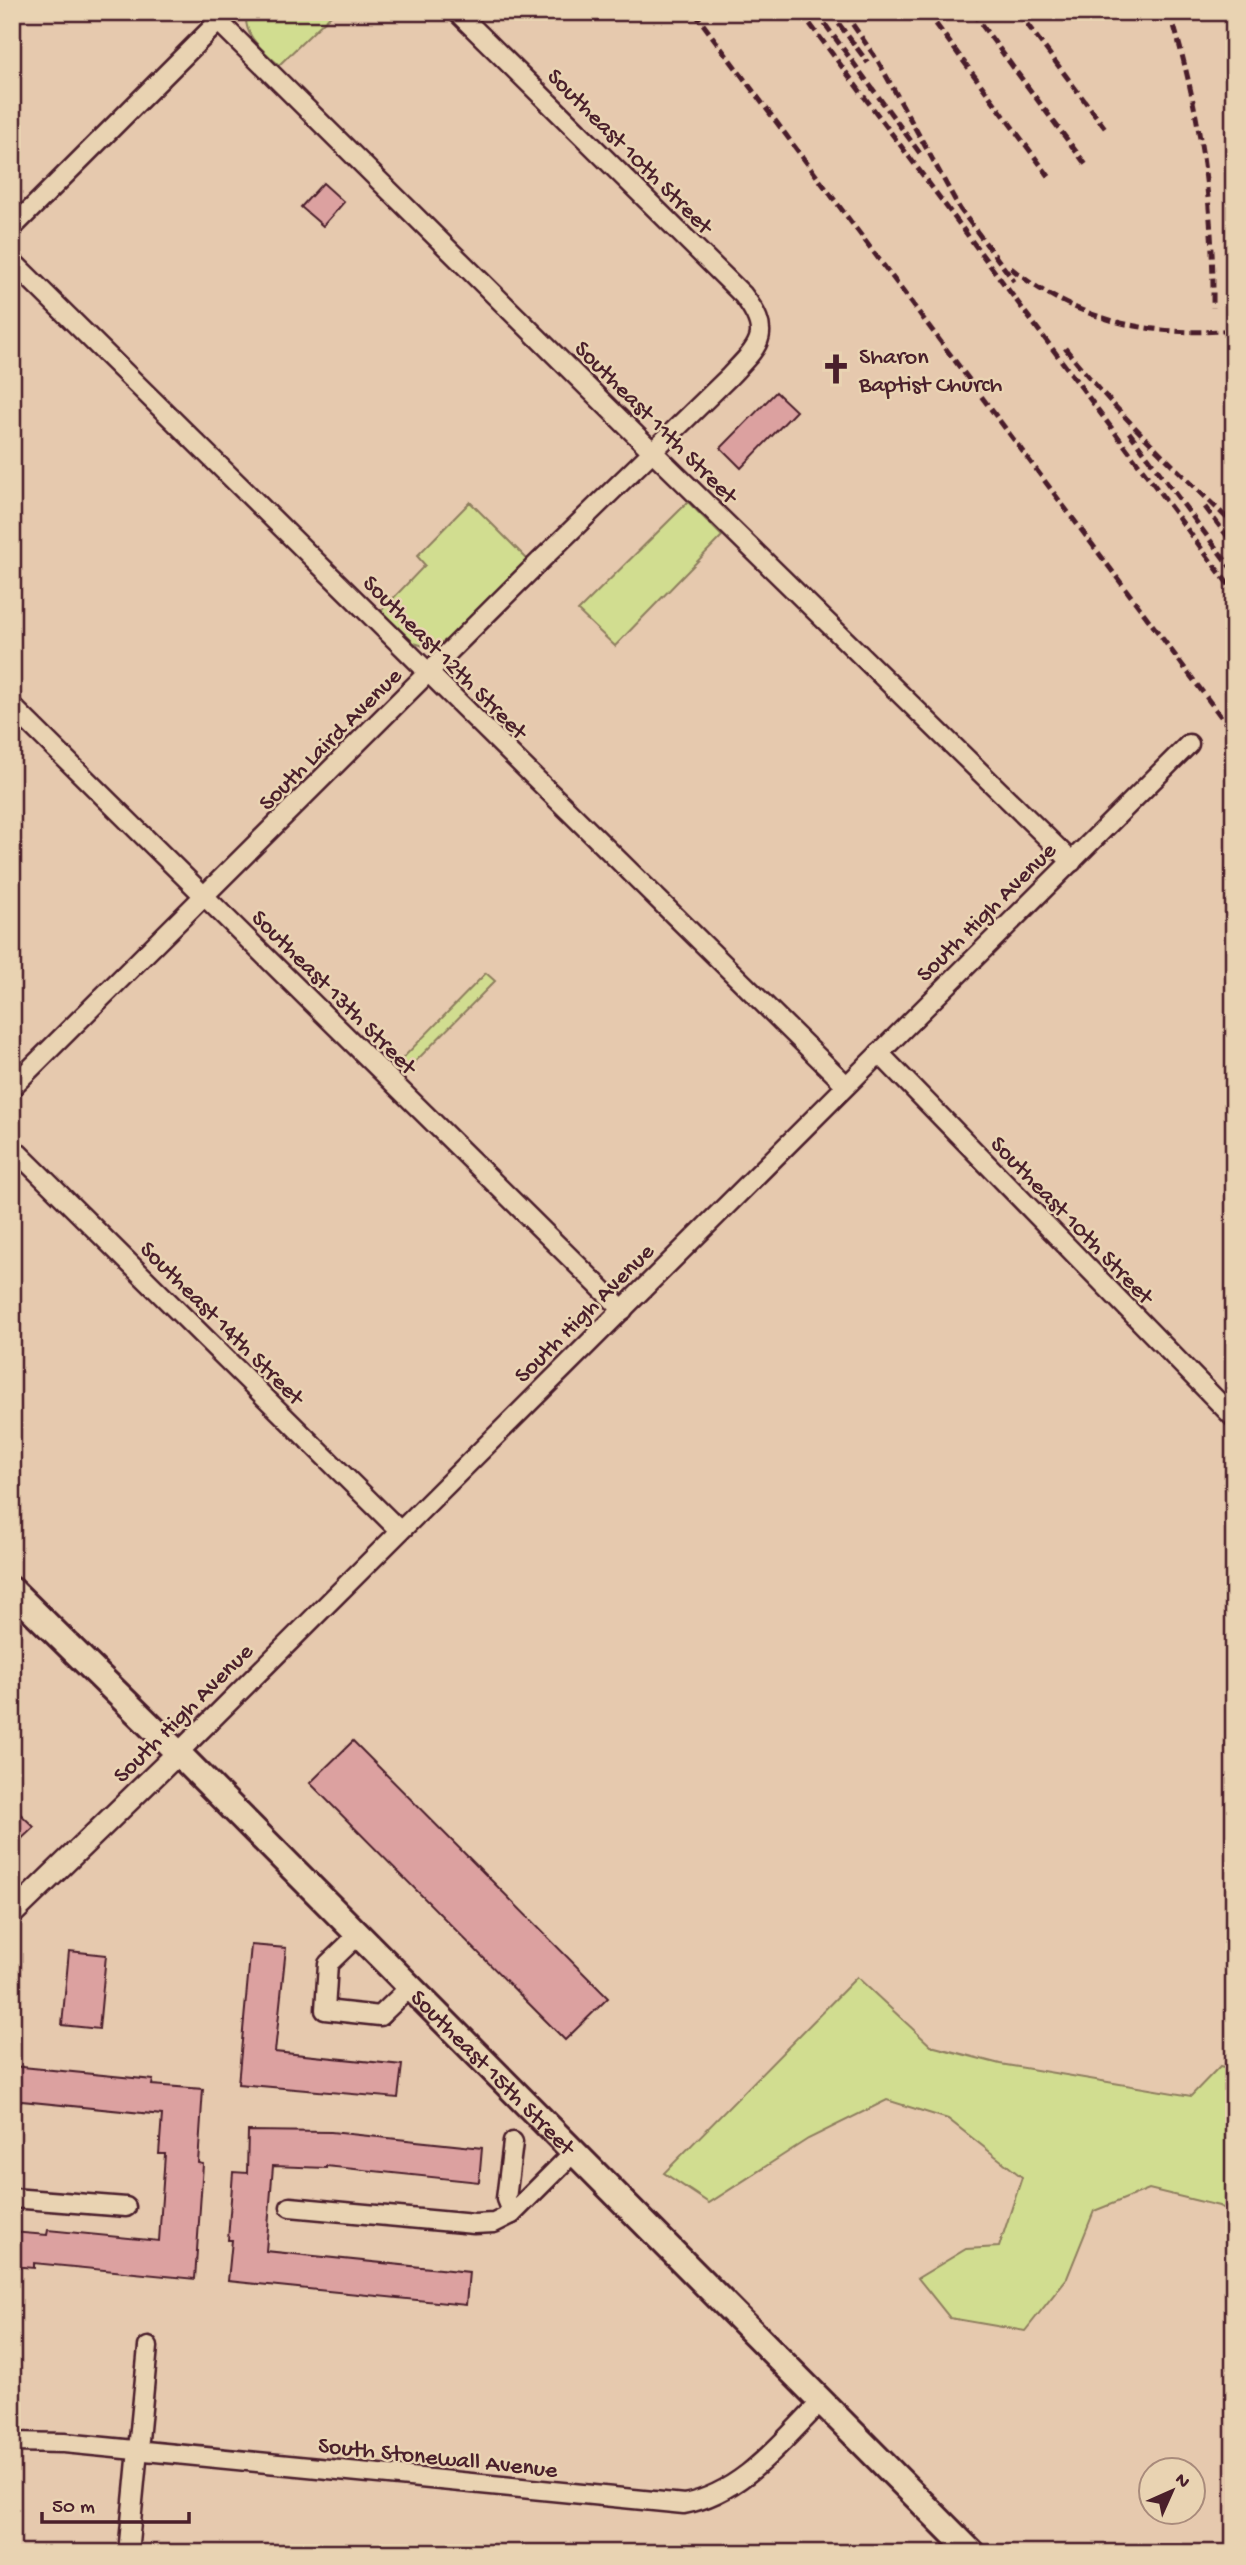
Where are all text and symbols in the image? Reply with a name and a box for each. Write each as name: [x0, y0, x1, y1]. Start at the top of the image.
street label: Southeast 10th Street: [539, 63, 719, 243]
street label: Southeast 11th Street: [567, 336, 744, 513]
place label: Sharon Baptist Church: [858, 344, 1003, 401]
church icon: Sharon Baptist Church: [819, 352, 853, 386]
street label: Southeast 12th Street: [355, 570, 534, 749]
street label: South Laird Avenue: [254, 662, 410, 818]
street label: South High Avenue: [911, 837, 1064, 990]
street label: Southeast 13th Street: [244, 905, 423, 1084]
street label: Southeast 10th Street: [983, 1131, 1160, 1313]
street label: Southeast 14th Street: [132, 1236, 310, 1414]
street label: South High Avenue: [509, 1238, 662, 1391]
street label: South High Avenue: [108, 1638, 261, 1791]
street label: Southeast 15th Street: [403, 1985, 582, 2164]
street label: South Stonewall Avenue: [316, 2432, 559, 2487]
north arrow: [1138, 2456, 1208, 2526]
text: N: [1169, 2469, 1194, 2494]
scale bar: [42, 2481, 189, 2525]
text: 50 m: [52, 2496, 95, 2521]

